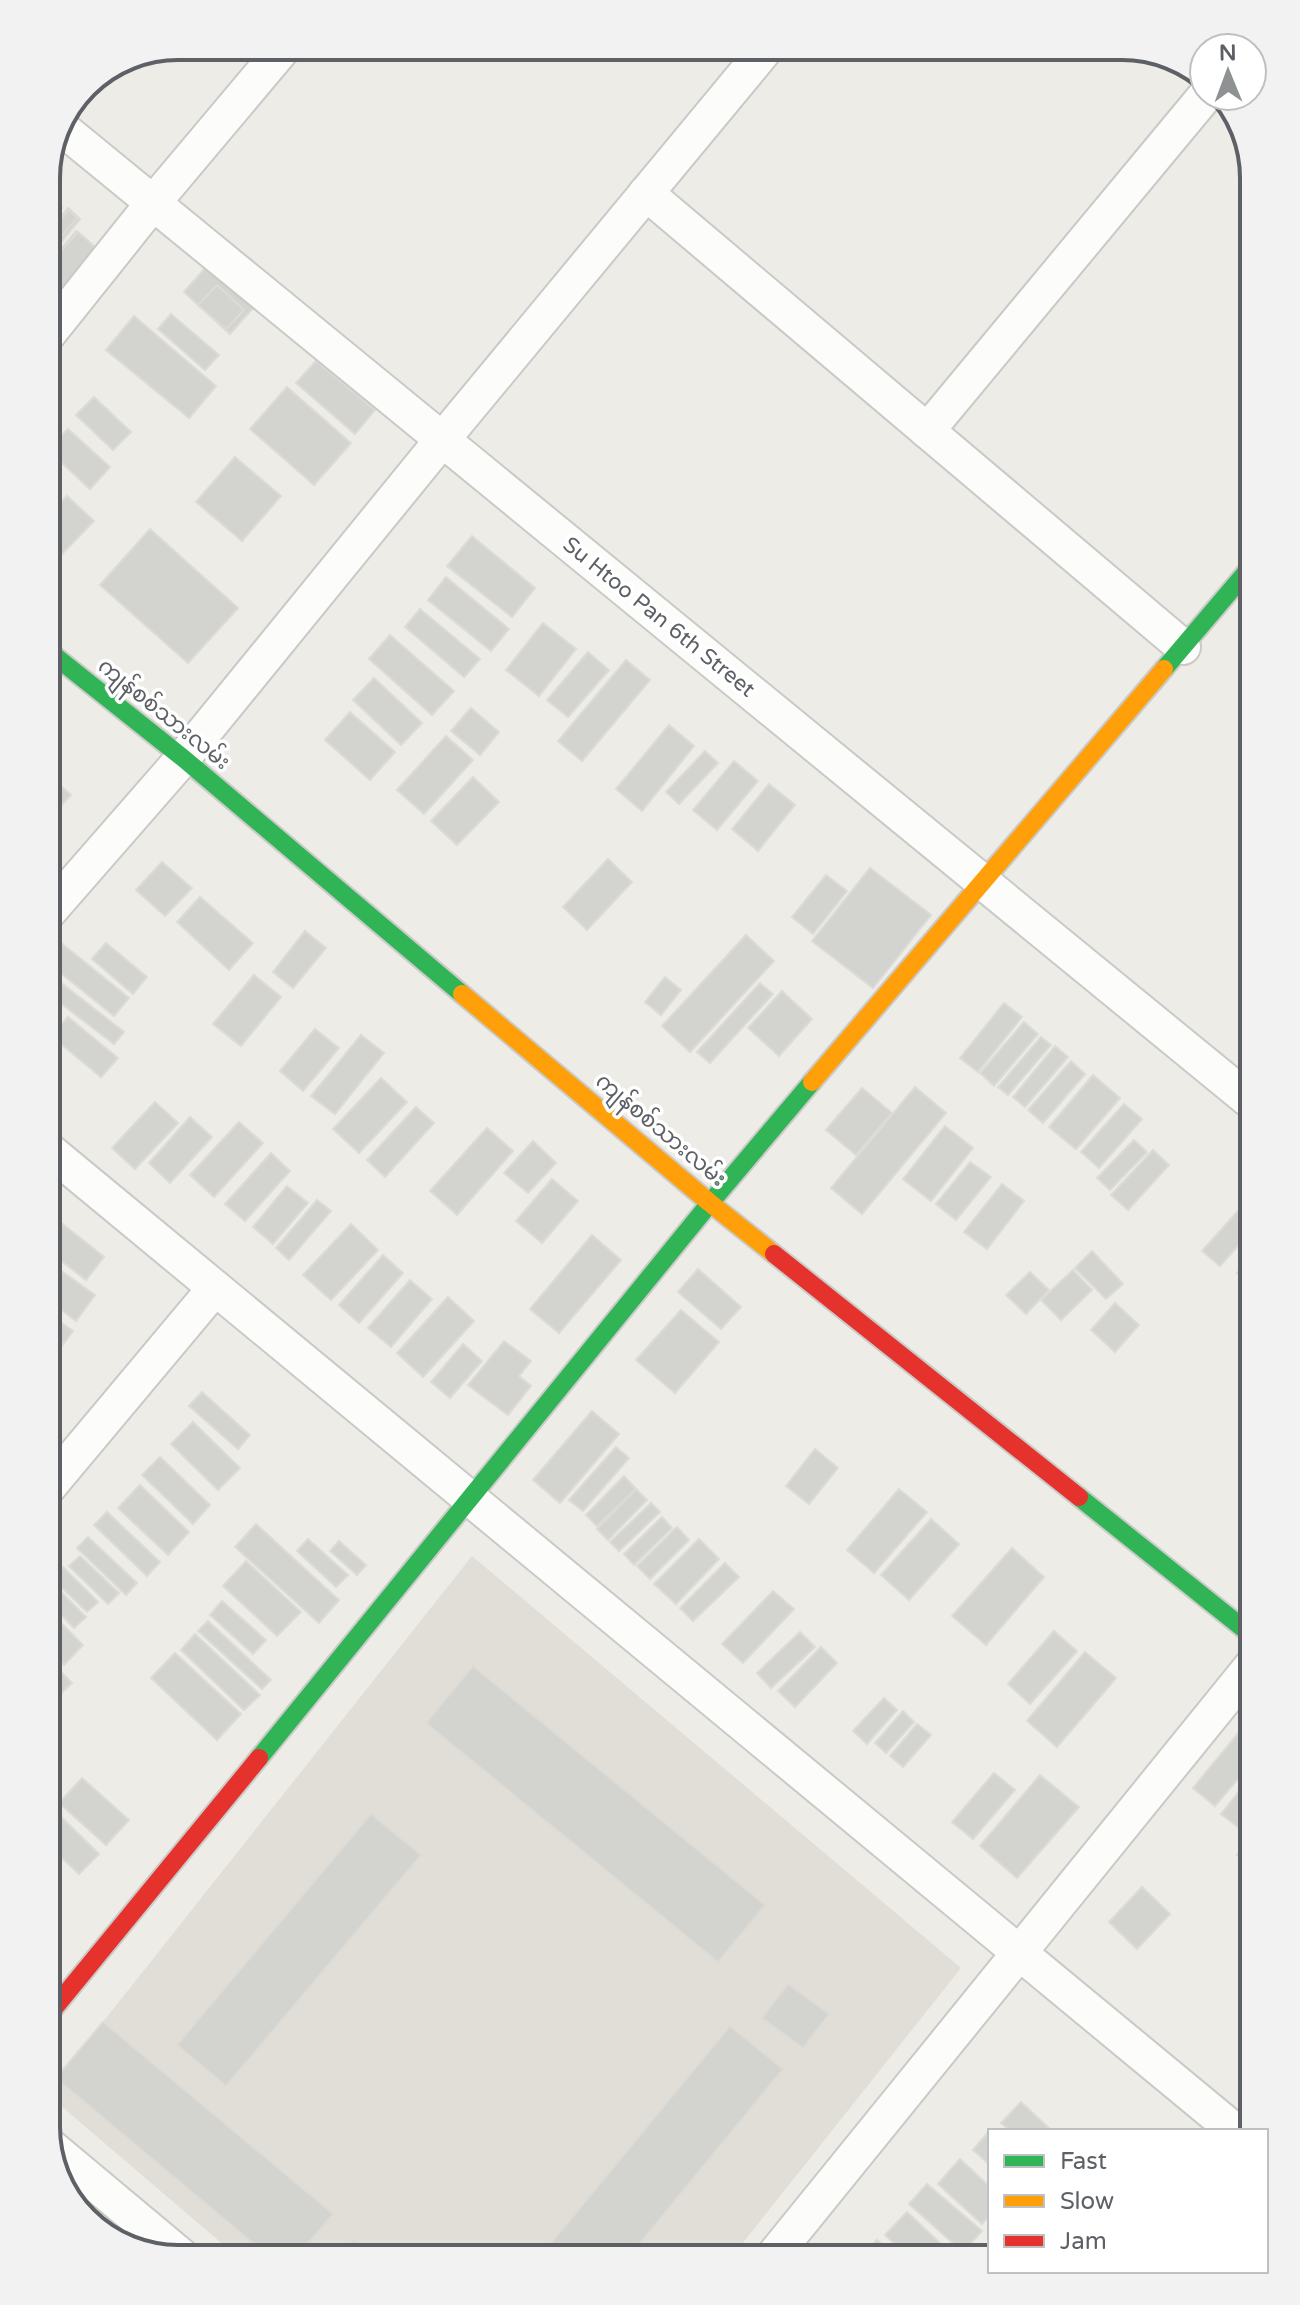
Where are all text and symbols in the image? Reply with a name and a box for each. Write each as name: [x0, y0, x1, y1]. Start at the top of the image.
north arrow: [1188, 32, 1268, 112]
text: N: [1219, 40, 1237, 66]
street label: Su Htoo Pan 6th Street: [558, 532, 760, 702]
street label: ကျန်စစ်သားလမ်း: [90, 651, 237, 779]
street label: ကျန်စစ်သားလမ်း: [587, 1066, 733, 1196]
legend: [988, 2129, 1268, 2273]
text: Fast: [1060, 2147, 1107, 2176]
text: Slow: [1060, 2187, 1114, 2216]
text: Jam: [1060, 2227, 1107, 2256]

